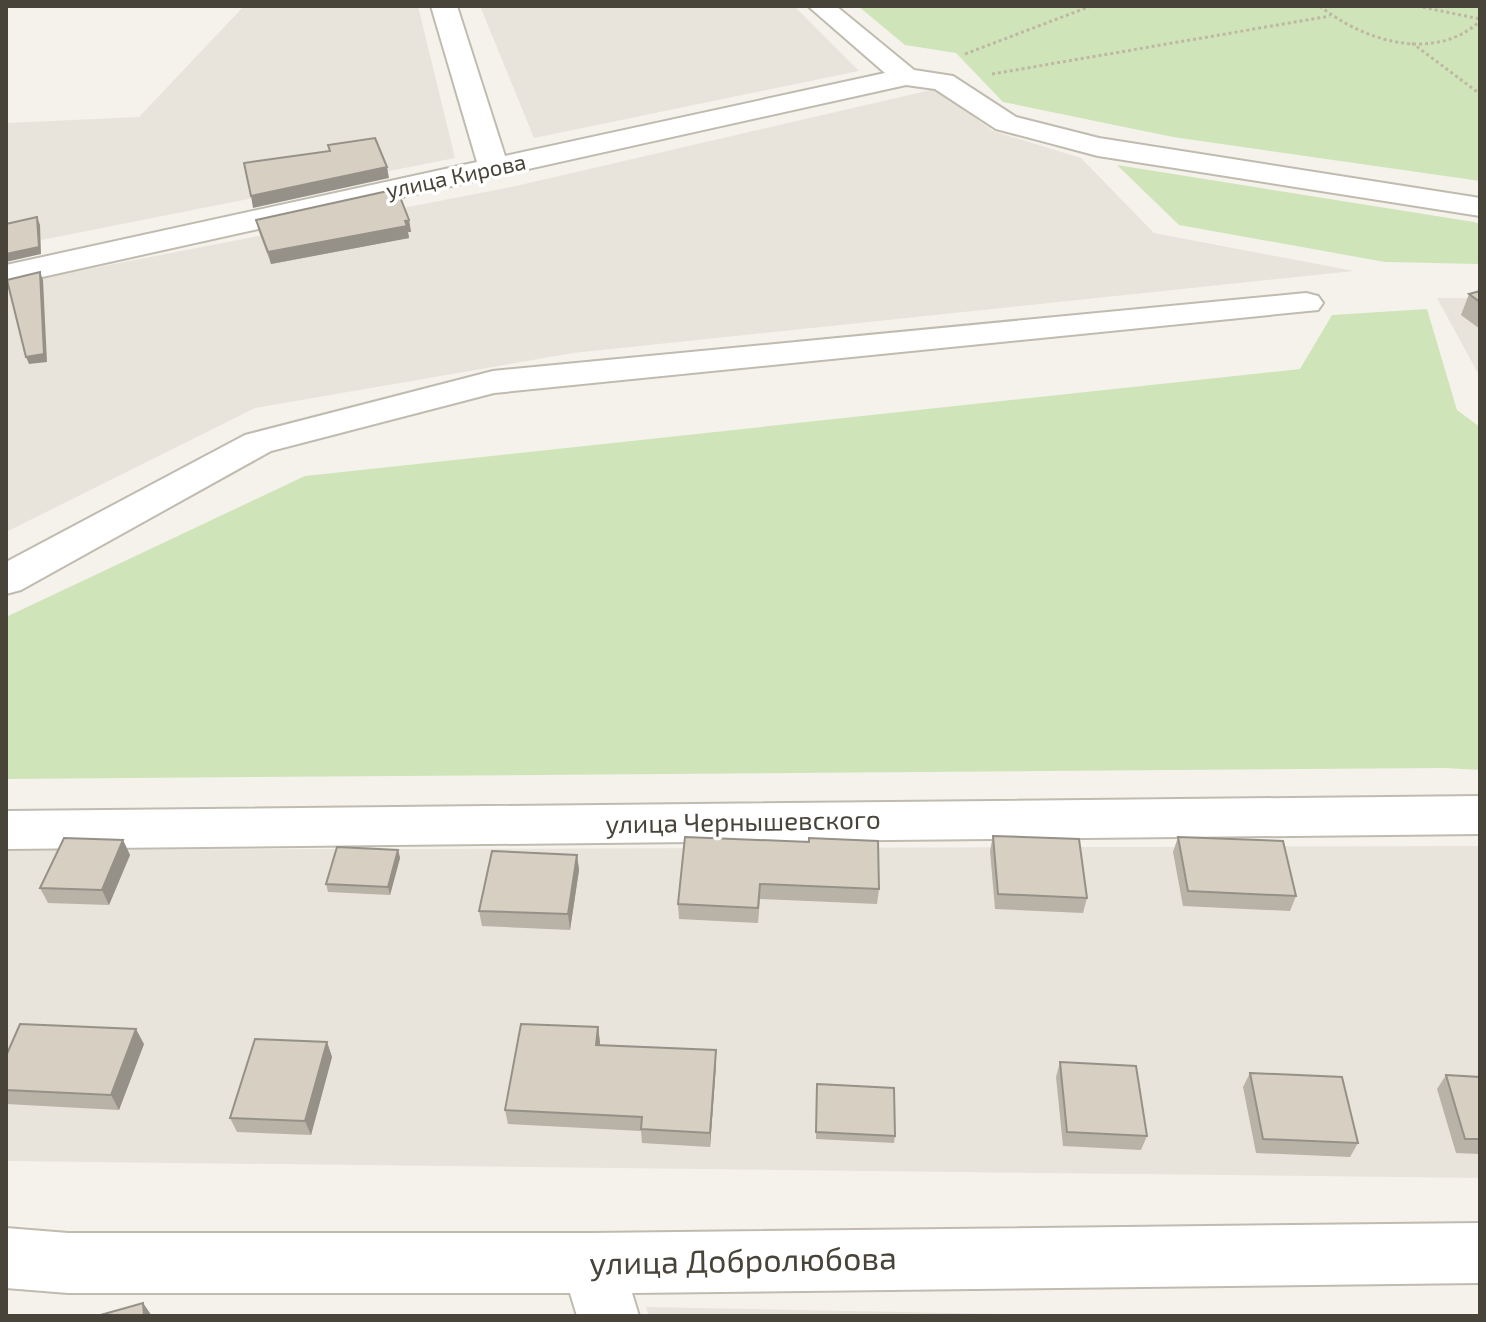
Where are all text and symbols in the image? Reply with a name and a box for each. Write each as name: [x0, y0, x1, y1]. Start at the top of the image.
street label: улица Кирова: [384, 148, 528, 203]
street label: улица Чернышевского: [605, 803, 881, 839]
street label: улица Добролюбова: [589, 1237, 897, 1282]

